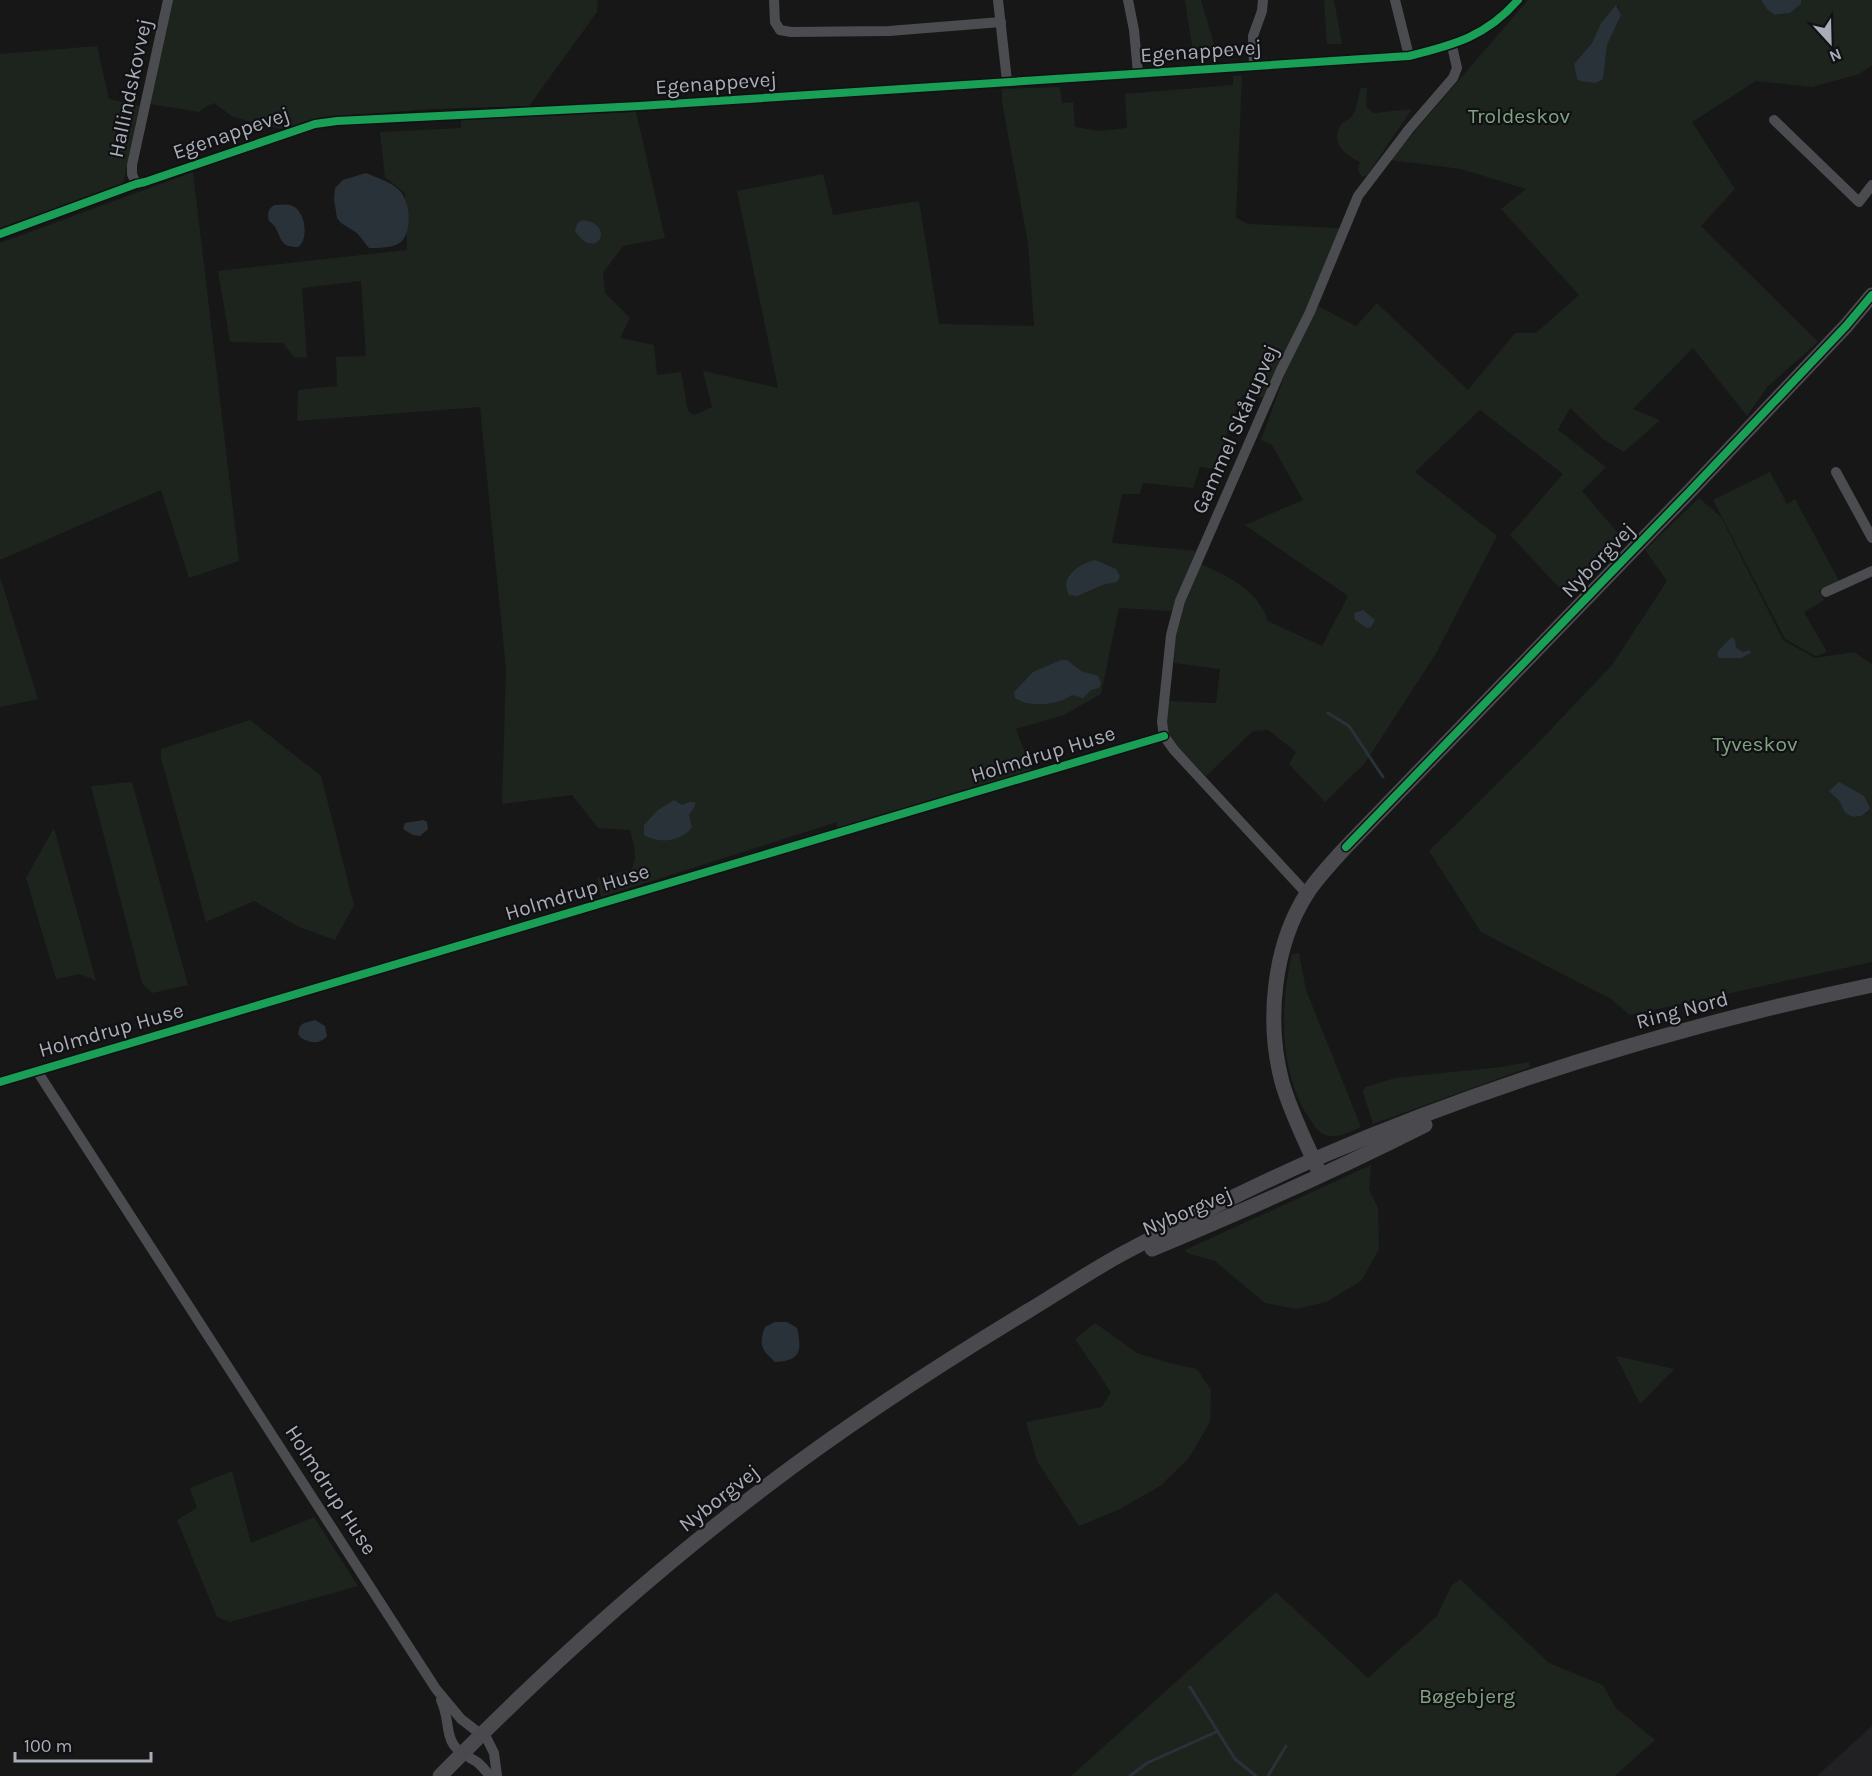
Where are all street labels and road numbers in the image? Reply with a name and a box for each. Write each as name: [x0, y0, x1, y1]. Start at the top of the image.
street label: Hallindskovvej: [104, 16, 156, 160]
street label: Egenappevej: [1139, 35, 1263, 67]
street label: Egenappevej: [654, 67, 778, 99]
street label: Egenappevej: [169, 102, 293, 164]
street label: Gammel Skårupvej: [1187, 341, 1283, 517]
street label: Nyborgvej: [1556, 517, 1640, 603]
street label: Holmdrup Huse: [968, 721, 1118, 787]
street label: Holmdrup Huse: [502, 859, 652, 925]
street label: Ring Nord: [1633, 986, 1731, 1034]
street label: Holmdrup Huse: [36, 998, 186, 1062]
street label: Nyborgvej: [1139, 1181, 1235, 1241]
street label: Holmdrup Huse: [280, 1421, 382, 1559]
street label: Nyborgvej: [674, 1459, 764, 1537]

